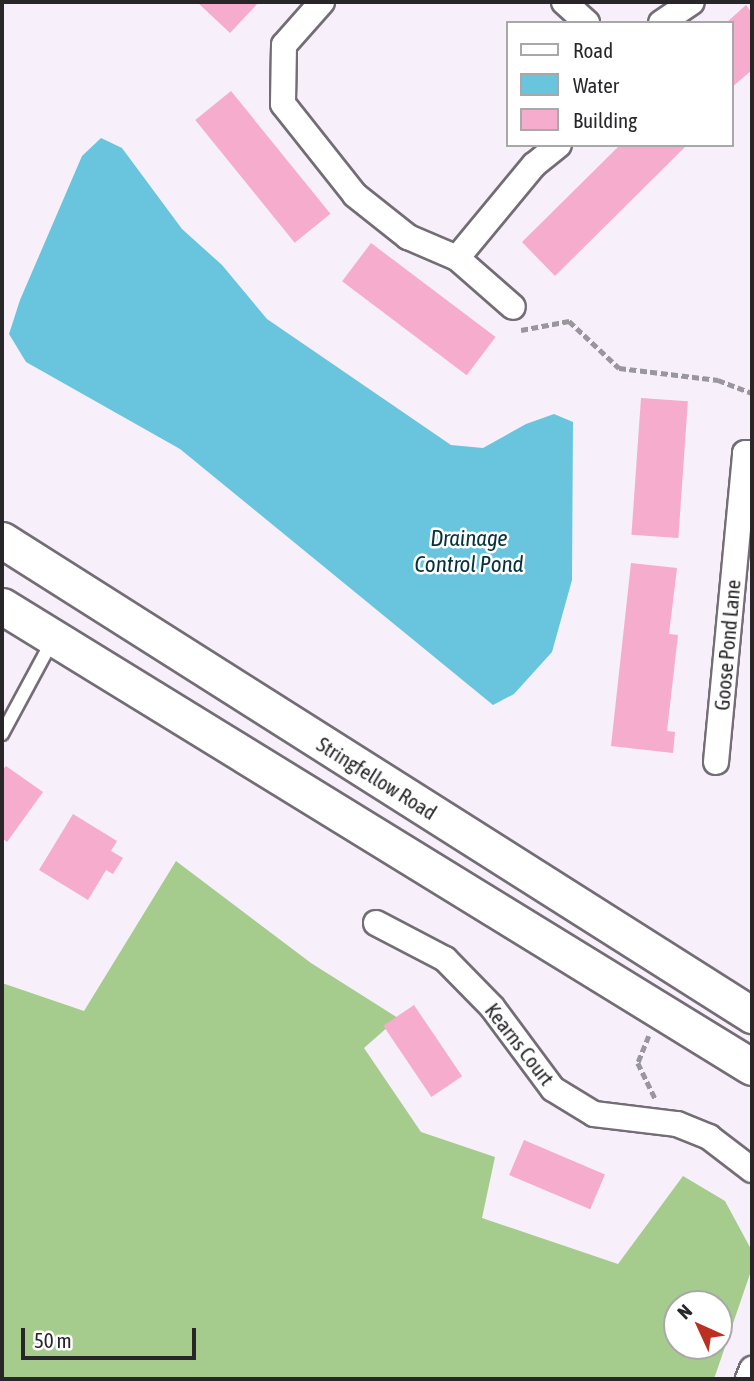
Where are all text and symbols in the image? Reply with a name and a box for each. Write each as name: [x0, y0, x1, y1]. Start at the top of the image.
legend: [505, 21, 733, 147]
text: Road: [573, 38, 613, 62]
text: Water: [573, 73, 619, 97]
text: Building: [573, 108, 637, 132]
water label: Drainage Control Pond: [415, 524, 523, 578]
street label: Goose Pond Lane: [709, 579, 745, 711]
street label: Stringfellow Road: [312, 731, 442, 825]
street label: Kearns Court: [480, 998, 560, 1090]
north arrow: [663, 1290, 733, 1360]
text: N: [673, 1300, 696, 1323]
scale bar: [24, 1314, 200, 1358]
text: 50 m: [34, 1328, 72, 1352]

